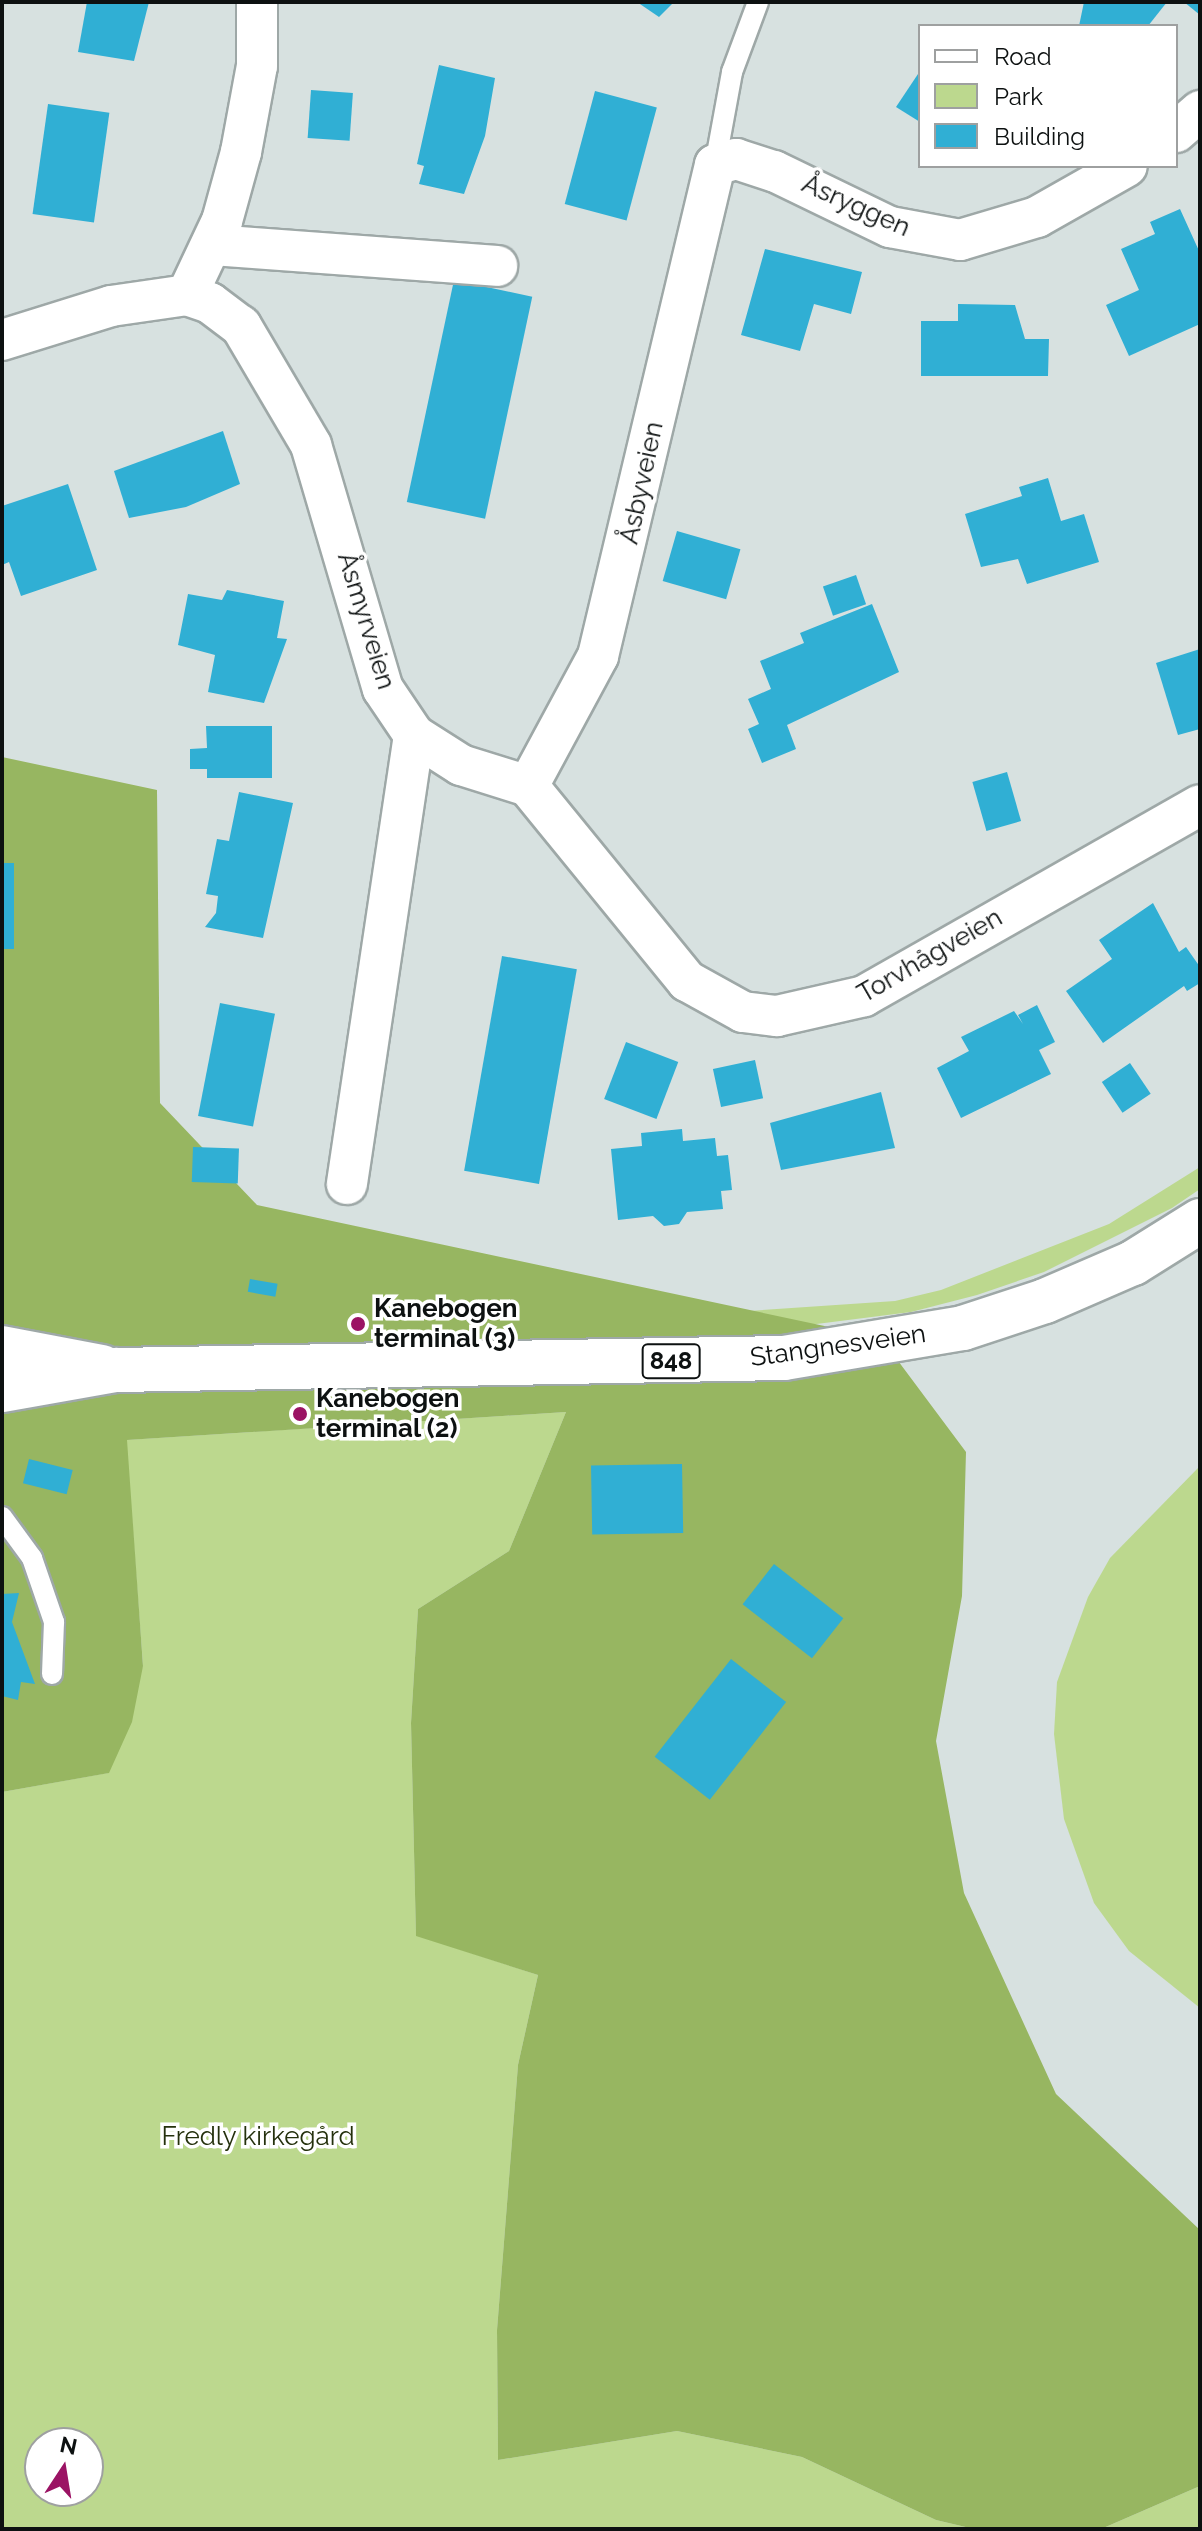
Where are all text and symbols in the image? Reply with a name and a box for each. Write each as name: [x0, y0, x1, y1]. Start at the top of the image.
legend: [918, 24, 1178, 168]
text: Road: [994, 42, 1052, 71]
text: Park: [994, 82, 1043, 111]
text: Building: [994, 122, 1085, 151]
street label: Åsryggen: [797, 168, 915, 244]
street label: Åsbyveien: [614, 419, 670, 547]
street label: Åsmyrveien: [330, 549, 402, 693]
street label: Torvhågveien: [852, 902, 1008, 1010]
place label: Kanebogen terminal (3): [374, 1293, 518, 1354]
marker: Kanebogen terminal (3): [349, 1315, 367, 1333]
street label: Stangnesveien: [748, 1318, 928, 1374]
road number: 848: [641, 1341, 701, 1381]
place label: Kanebogen terminal (2): [316, 1383, 460, 1444]
marker: Kanebogen terminal (2): [291, 1405, 309, 1423]
park label: Fredly kirkegård: [161, 2121, 355, 2153]
north arrow: [24, 2427, 104, 2507]
text: N: [58, 2431, 79, 2460]

